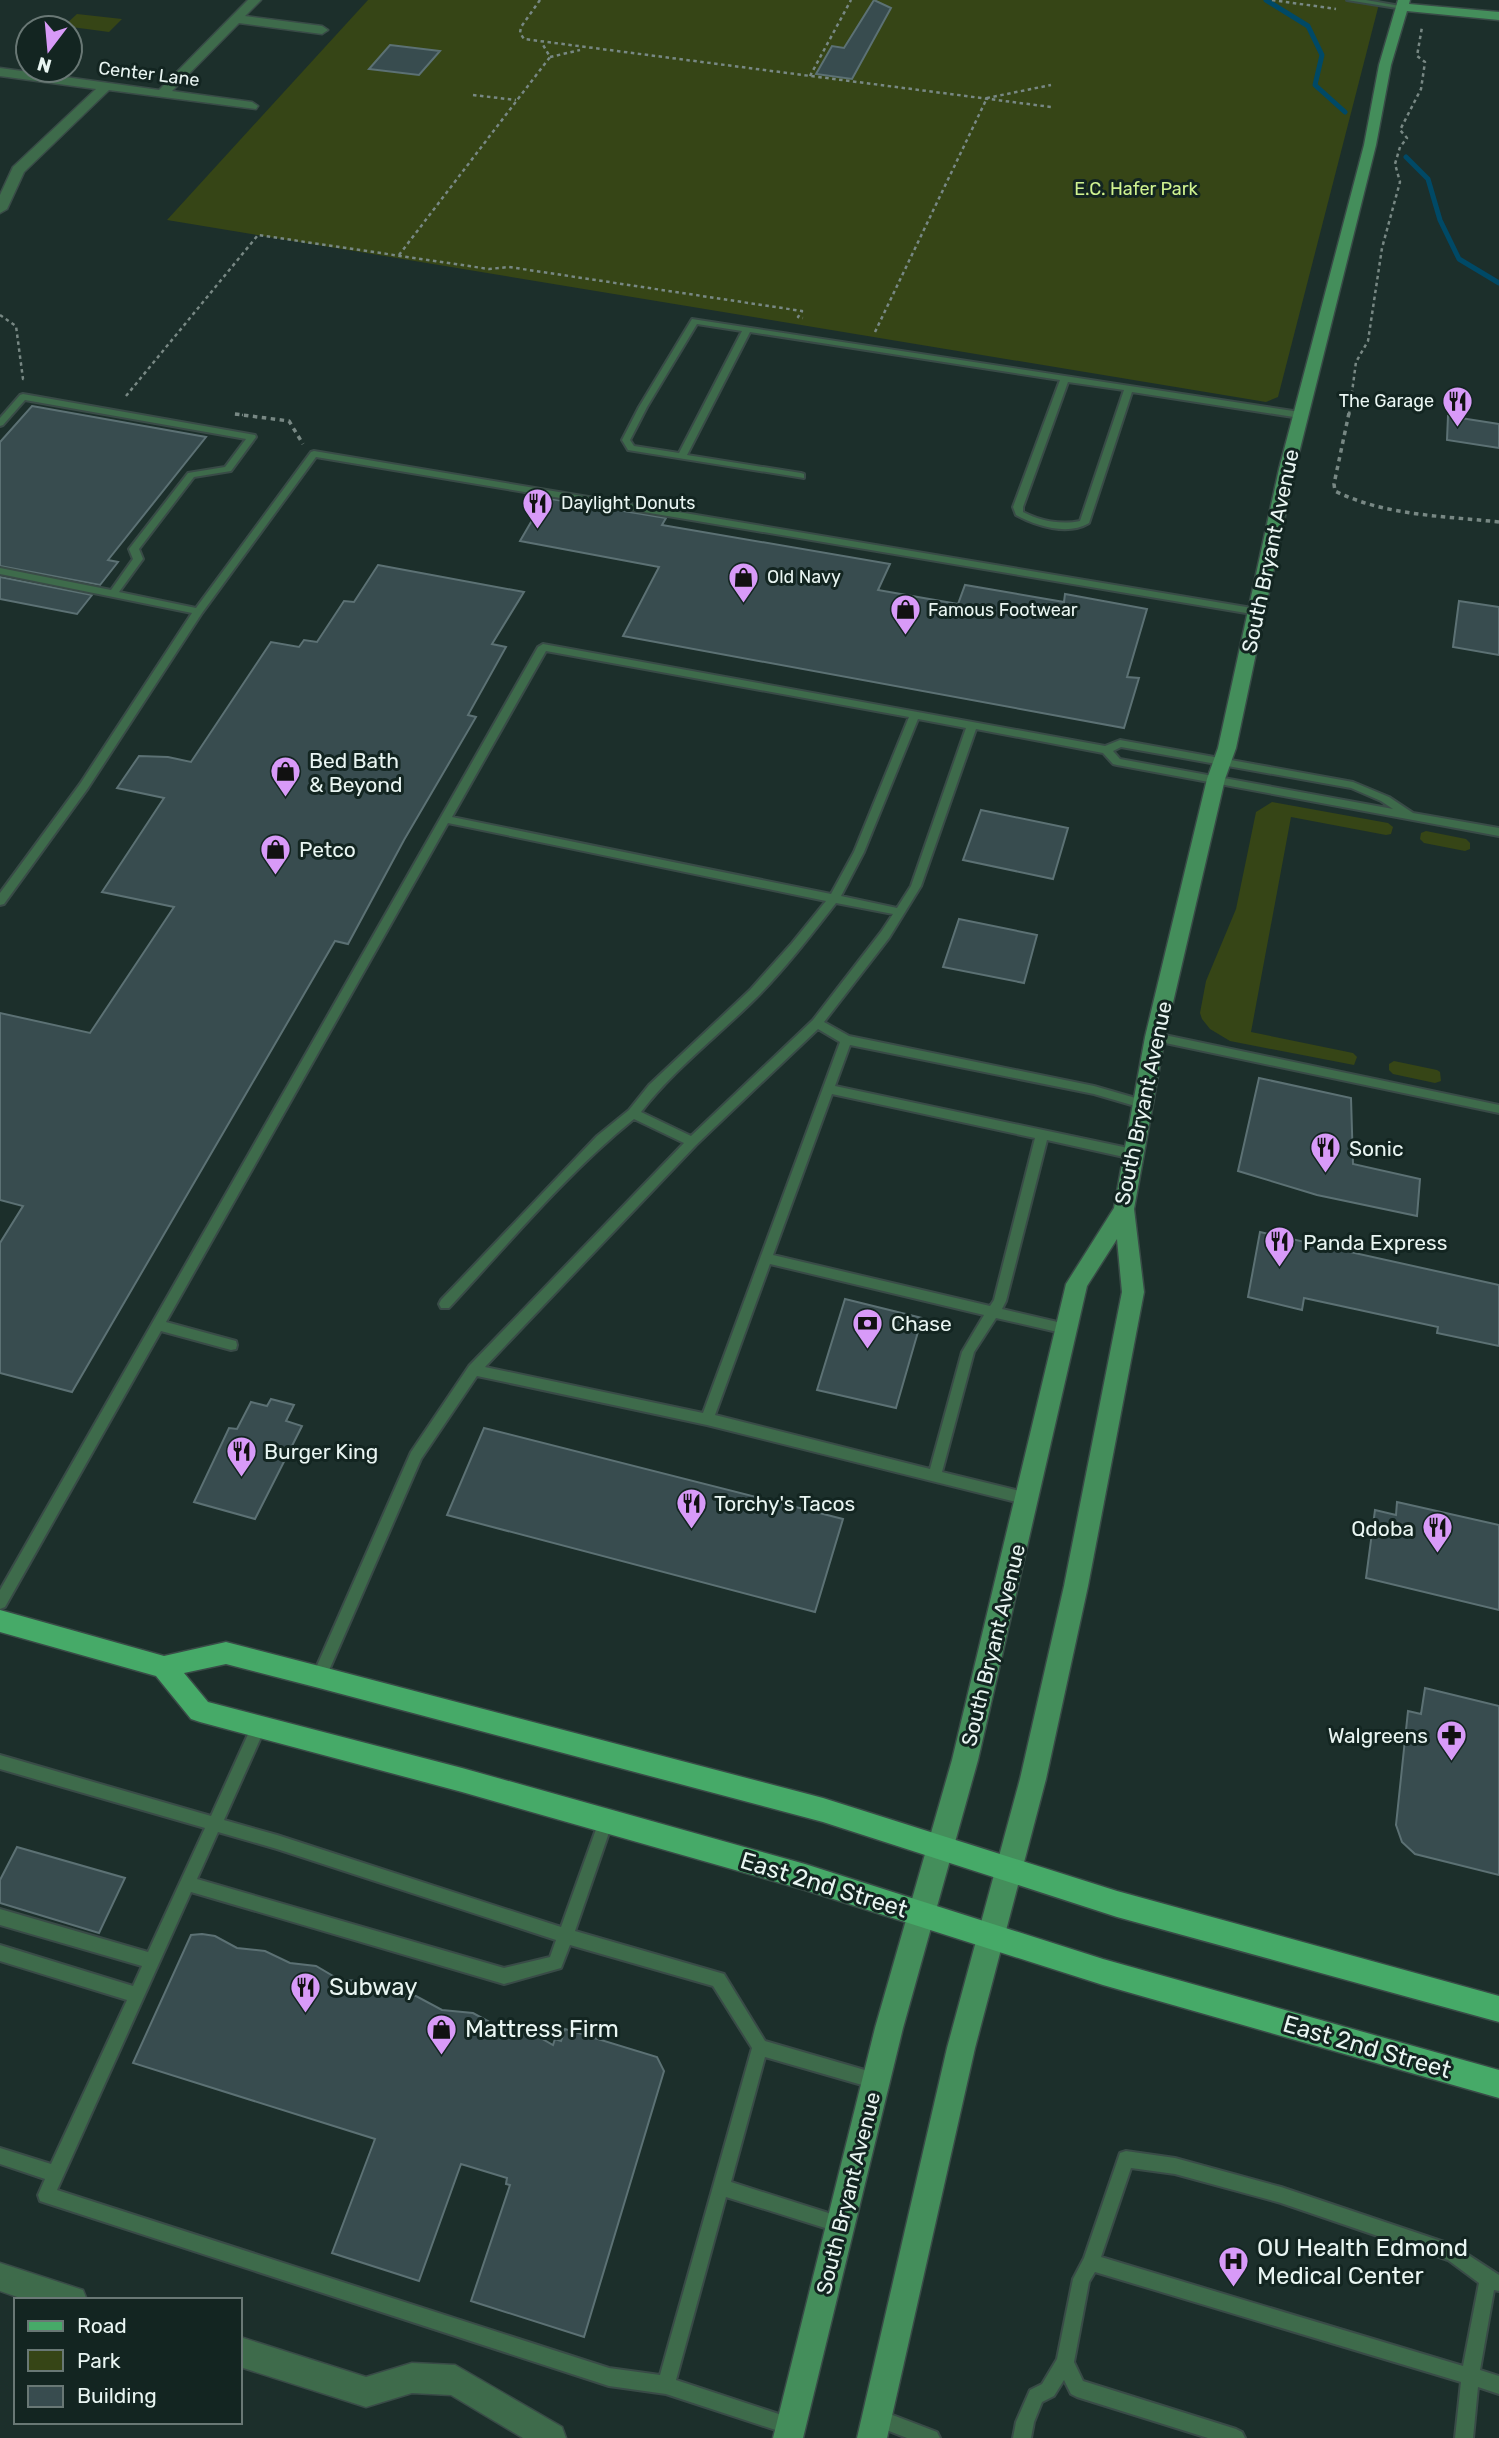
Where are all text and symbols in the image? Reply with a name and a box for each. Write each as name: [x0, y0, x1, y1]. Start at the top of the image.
north arrow: [14, 14, 84, 84]
text: N: [35, 52, 54, 78]
street label: Center Lane: [97, 57, 201, 91]
park label: E.C. Hafer Park: [1074, 178, 1199, 200]
restaurant icon: The Garage: [1440, 384, 1474, 428]
place label: The Garage: [1339, 390, 1434, 412]
street label: South Bryant Avenue: [1236, 447, 1304, 655]
restaurant icon: Daylight Donuts: [521, 486, 555, 530]
place label: Daylight Donuts: [561, 492, 696, 514]
shop icon: Old Navy: [727, 560, 761, 604]
place label: Old Navy: [767, 566, 841, 588]
shop icon: Famous Footwear: [888, 593, 922, 637]
place label: Famous Footwear: [928, 599, 1078, 621]
place label: Bed Bath & Beyond: [309, 748, 403, 797]
shop icon: Bed Bath & Beyond: [269, 755, 303, 799]
shop icon: Petco: [259, 832, 293, 876]
place label: Petco: [299, 837, 356, 862]
street label: South Bryant Avenue: [1109, 999, 1177, 1207]
restaurant icon: Sonic: [1309, 1131, 1343, 1175]
place label: Sonic: [1349, 1136, 1404, 1161]
restaurant icon: Panda Express: [1263, 1225, 1297, 1269]
place label: Panda Express: [1303, 1230, 1447, 1255]
bank icon: Chase: [851, 1306, 885, 1350]
place label: Chase: [891, 1311, 952, 1336]
restaurant icon: Burger King: [224, 1434, 258, 1478]
place label: Burger King: [264, 1439, 378, 1464]
restaurant icon: Torchy's Tacos: [674, 1486, 708, 1530]
place label: Torchy's Tacos: [714, 1491, 855, 1516]
restaurant icon: Qdoba: [1420, 1511, 1454, 1555]
place label: Qdoba: [1351, 1516, 1414, 1541]
street label: South Bryant Avenue: [956, 1541, 1030, 1749]
pharmacy icon: Walgreens: [1434, 1718, 1468, 1762]
place label: Walgreens: [1328, 1723, 1428, 1748]
street label: East 2nd Street: [737, 1846, 911, 1924]
restaurant icon: Subway: [289, 1970, 323, 2014]
place label: Subway: [329, 1973, 417, 2001]
street label: East 2nd Street: [1280, 2010, 1454, 2084]
shop icon: Mattress Firm: [425, 2012, 459, 2056]
place label: Mattress Firm: [465, 2015, 619, 2043]
street label: South Bryant Avenue: [811, 2089, 885, 2297]
place label: OU Health Edmond Medical Center: [1257, 2234, 1468, 2290]
hospital icon: OU Health Edmond Medical Center: [1217, 2245, 1251, 2289]
legend: [14, 2298, 242, 2424]
text: Road: [77, 2313, 127, 2338]
text: Park: [77, 2348, 121, 2373]
text: Building: [77, 2383, 157, 2408]

